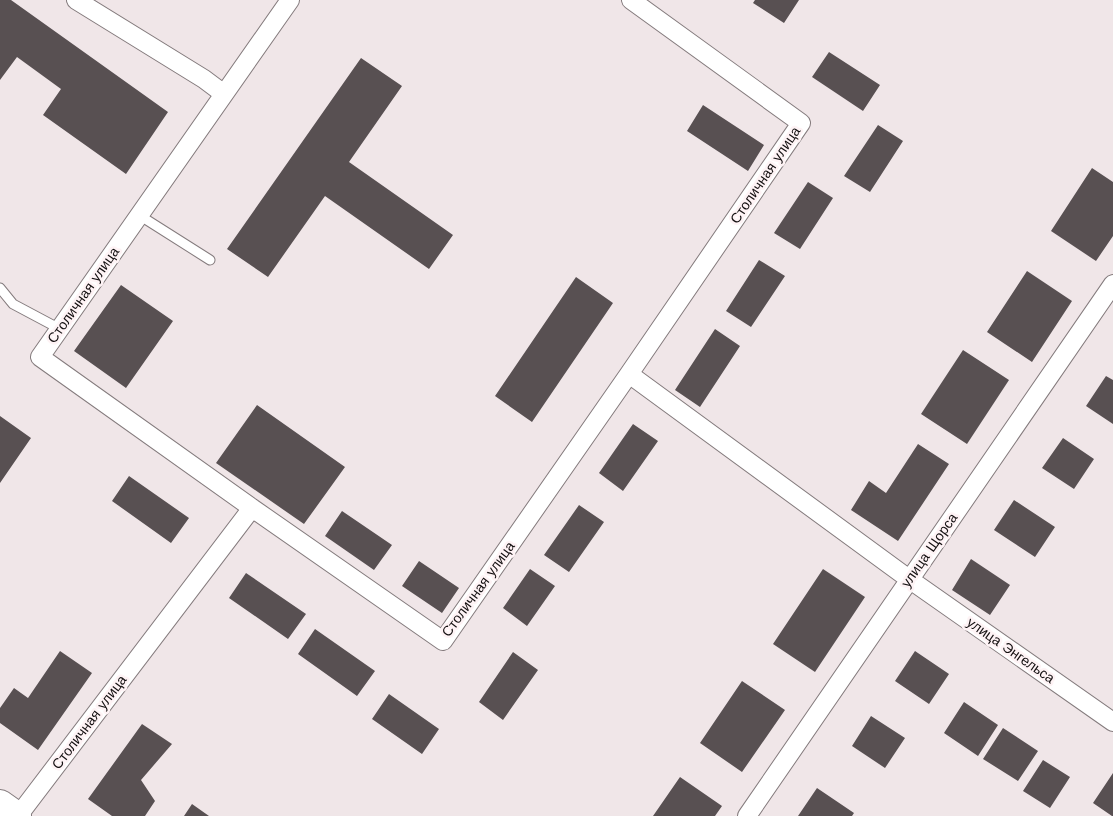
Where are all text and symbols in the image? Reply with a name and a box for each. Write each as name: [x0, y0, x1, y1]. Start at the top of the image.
street label: Столичная улица: [727, 123, 803, 227]
street label: Столичная улица: [44, 244, 122, 346]
street label: улица Щорса: [898, 510, 961, 590]
street label: Столичная улица: [438, 538, 518, 640]
street label: улица Энгельса: [964, 614, 1058, 686]
street label: Столичная улица: [48, 672, 130, 772]

